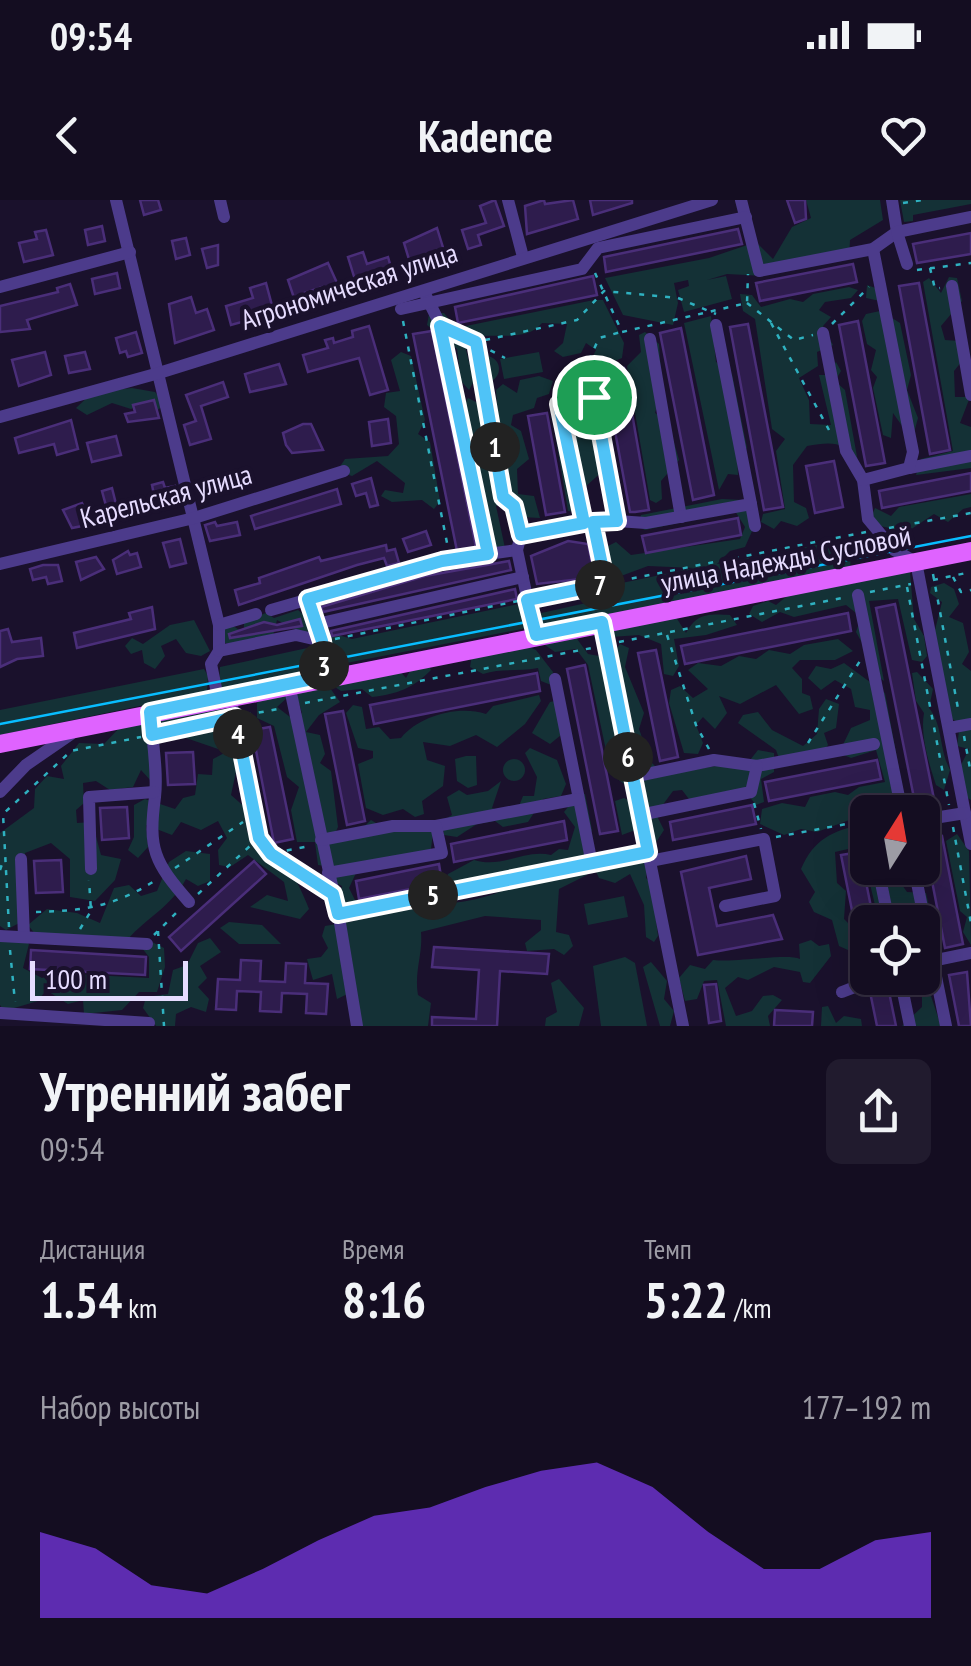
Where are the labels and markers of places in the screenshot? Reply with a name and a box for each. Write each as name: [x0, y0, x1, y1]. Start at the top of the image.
pin: [552, 355, 637, 440]
pin: 1: [470, 422, 520, 472]
pin: 7: [575, 560, 625, 610]
pin: 3: [299, 641, 349, 691]
pin: 4: [213, 709, 263, 759]
pin: 6: [603, 732, 653, 782]
pin: 5: [408, 870, 458, 920]

